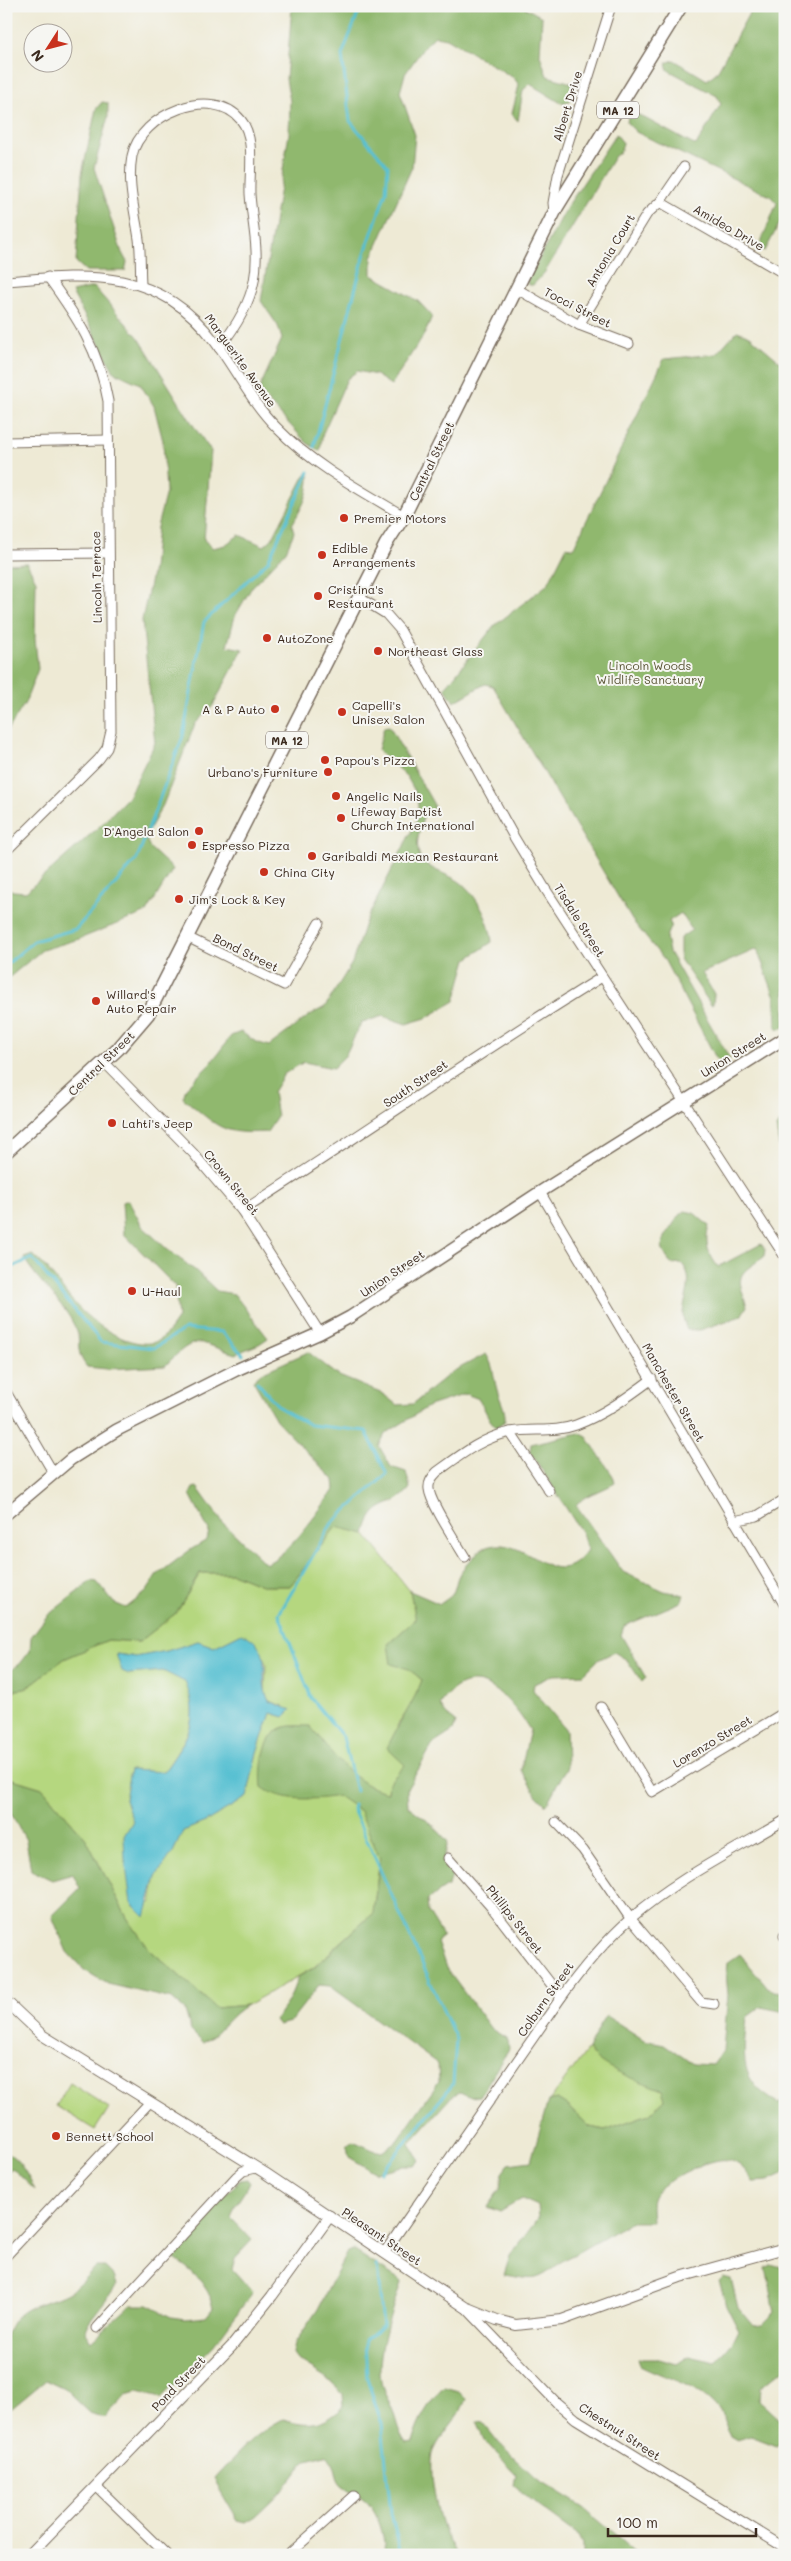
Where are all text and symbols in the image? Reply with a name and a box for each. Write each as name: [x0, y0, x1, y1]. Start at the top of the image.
north arrow: [22, 22, 72, 72]
text: N: [26, 46, 48, 66]
street label: Albert Drive: [549, 69, 585, 143]
road number: MA 12: [597, 102, 639, 118]
street label: Amideo Drive: [691, 200, 767, 254]
street label: Antonia Court: [582, 211, 638, 289]
street label: Tocci Street: [542, 283, 614, 331]
street label: Marguerite Avenue: [202, 310, 280, 410]
street label: Central Street: [405, 419, 457, 503]
place label: Premier Motors: [354, 510, 446, 526]
marker: Premier Motors: [338, 512, 350, 524]
street label: Lincoln Terrace: [87, 531, 105, 623]
place label: Edible Arrangements: [332, 540, 416, 570]
marker: Edible Arrangements: [316, 549, 328, 561]
place label: Cristina's Restaurant: [328, 581, 394, 611]
marker: Cristina's Restaurant: [312, 590, 324, 602]
place label: AutoZone: [277, 630, 334, 646]
marker: AutoZone: [261, 632, 273, 644]
place label: Northeast Glass: [388, 643, 483, 659]
marker: Northeast Glass: [372, 645, 384, 657]
park label: Lincoln Woods Wildlife Sanctuary: [597, 657, 704, 687]
place label: Capelli's Unisex Salon: [352, 697, 425, 727]
place label: A & P Auto: [202, 701, 265, 717]
marker: A & P Auto: [269, 703, 281, 715]
marker: Capelli's Unisex Salon: [336, 706, 348, 718]
road number: MA 12: [266, 732, 308, 748]
place label: Papou's Pizza: [335, 752, 415, 768]
marker: Papou's Pizza: [319, 754, 331, 766]
place label: Urbano's Furniture: [208, 764, 318, 780]
marker: Urbano's Furniture: [322, 766, 334, 778]
place label: Angelic Nails: [346, 788, 422, 804]
marker: Angelic Nails: [330, 790, 342, 802]
place label: Lifeway Baptist Church International: [351, 803, 475, 833]
marker: Lifeway Baptist Church International: [335, 812, 347, 824]
place label: D'Angela Salon: [103, 823, 189, 839]
marker: D'Angela Salon: [193, 825, 205, 837]
place label: Espresso Pizza: [202, 837, 290, 853]
marker: Espresso Pizza: [186, 839, 198, 851]
place label: Garibaldi Mexican Restaurant: [322, 848, 499, 864]
marker: Garibaldi Mexican Restaurant: [306, 850, 318, 862]
place label: China City: [274, 864, 335, 880]
marker: China City: [258, 866, 270, 878]
street label: Tisdale Street: [551, 880, 609, 960]
place label: Jim's Lock & Key: [189, 891, 285, 907]
marker: Jim's Lock & Key: [173, 893, 185, 905]
street label: Bond Street: [211, 929, 281, 975]
place label: Willard's Auto Repair: [106, 986, 177, 1016]
marker: Willard's Auto Repair: [90, 995, 102, 1007]
street label: Central Street: [64, 1027, 138, 1099]
street label: Union Street: [697, 1028, 769, 1080]
street label: South Street: [380, 1056, 450, 1110]
place label: Lahti's Jeep: [122, 1115, 193, 1131]
marker: Lahti's Jeep: [106, 1117, 118, 1129]
street label: Crown Street: [201, 1146, 263, 1218]
street label: Union Street: [357, 1246, 427, 1300]
place label: U-Haul: [142, 1283, 181, 1299]
marker: U-Haul: [126, 1285, 138, 1297]
street label: Manchester Street: [639, 1340, 709, 1444]
street label: Lorenzo Street: [670, 1711, 754, 1771]
street label: Phillips Street: [483, 1881, 547, 1957]
street label: Colburn Street: [513, 1959, 577, 2039]
place label: Bennett School: [66, 2128, 154, 2144]
marker: Bennett School: [50, 2130, 62, 2142]
street label: Pleasant Street: [339, 2203, 425, 2269]
street label: Pond Street: [148, 2352, 208, 2414]
street label: Chestnut Street: [576, 2399, 664, 2463]
scale bar: [608, 2506, 756, 2538]
text: 100 m: [616, 2512, 658, 2532]

